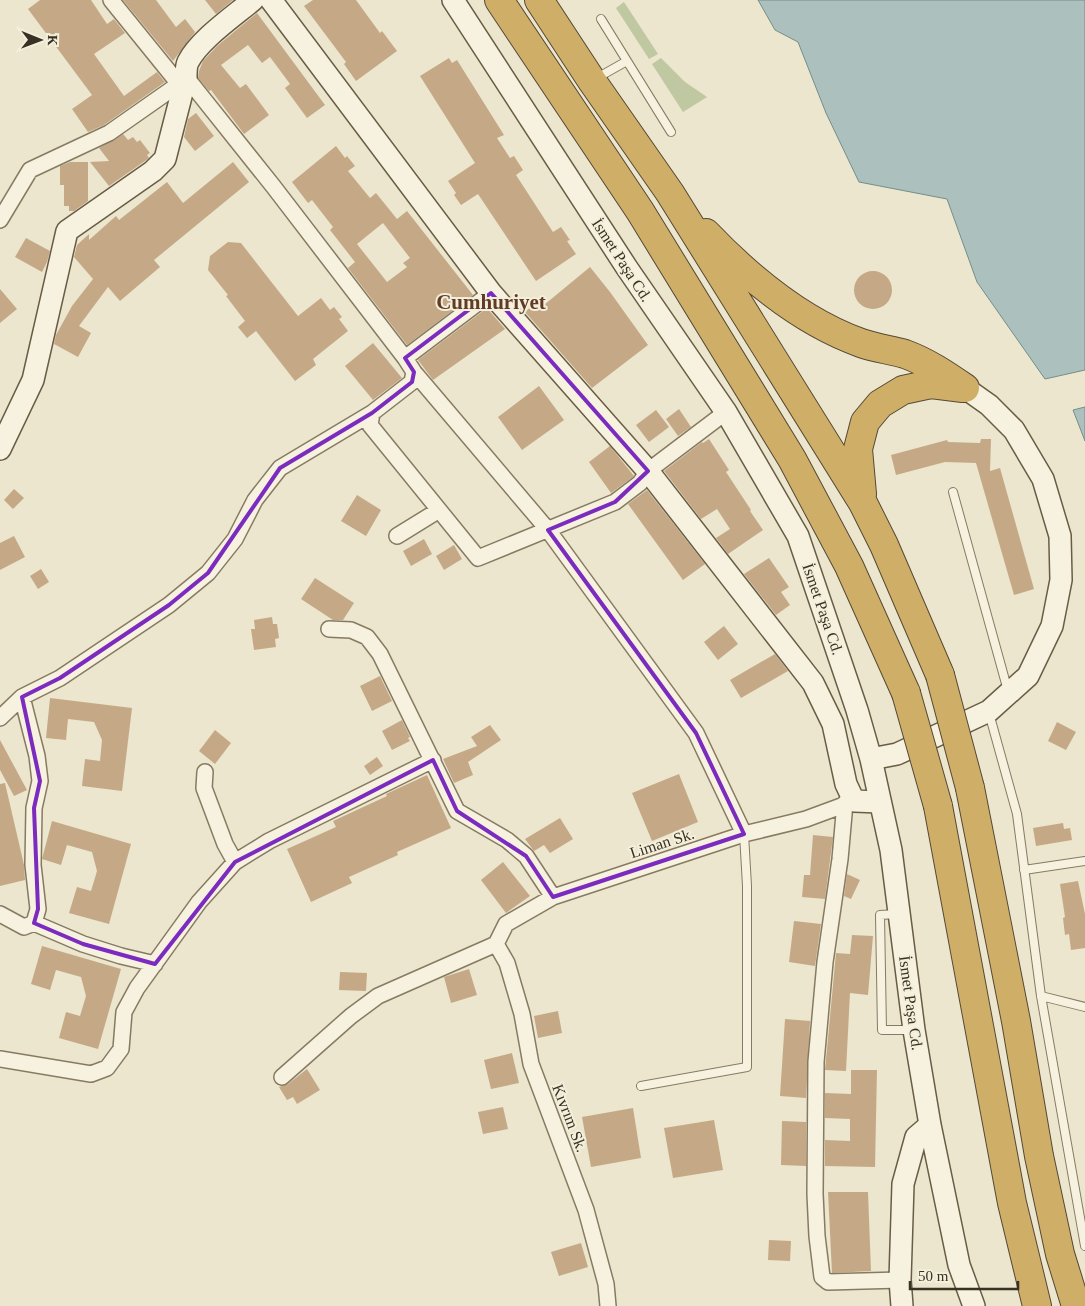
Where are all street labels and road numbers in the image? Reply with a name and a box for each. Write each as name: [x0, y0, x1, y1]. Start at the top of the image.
street label: İsmet Paşa Cd.: [588, 215, 655, 305]
street label: İsmet Paşa Cd.: [798, 561, 847, 657]
street label: Liman Sk.: [628, 825, 696, 861]
street label: İsmet Paşa Cd.: [895, 955, 926, 1052]
street label: Kıvrım Sk.: [549, 1082, 591, 1154]

